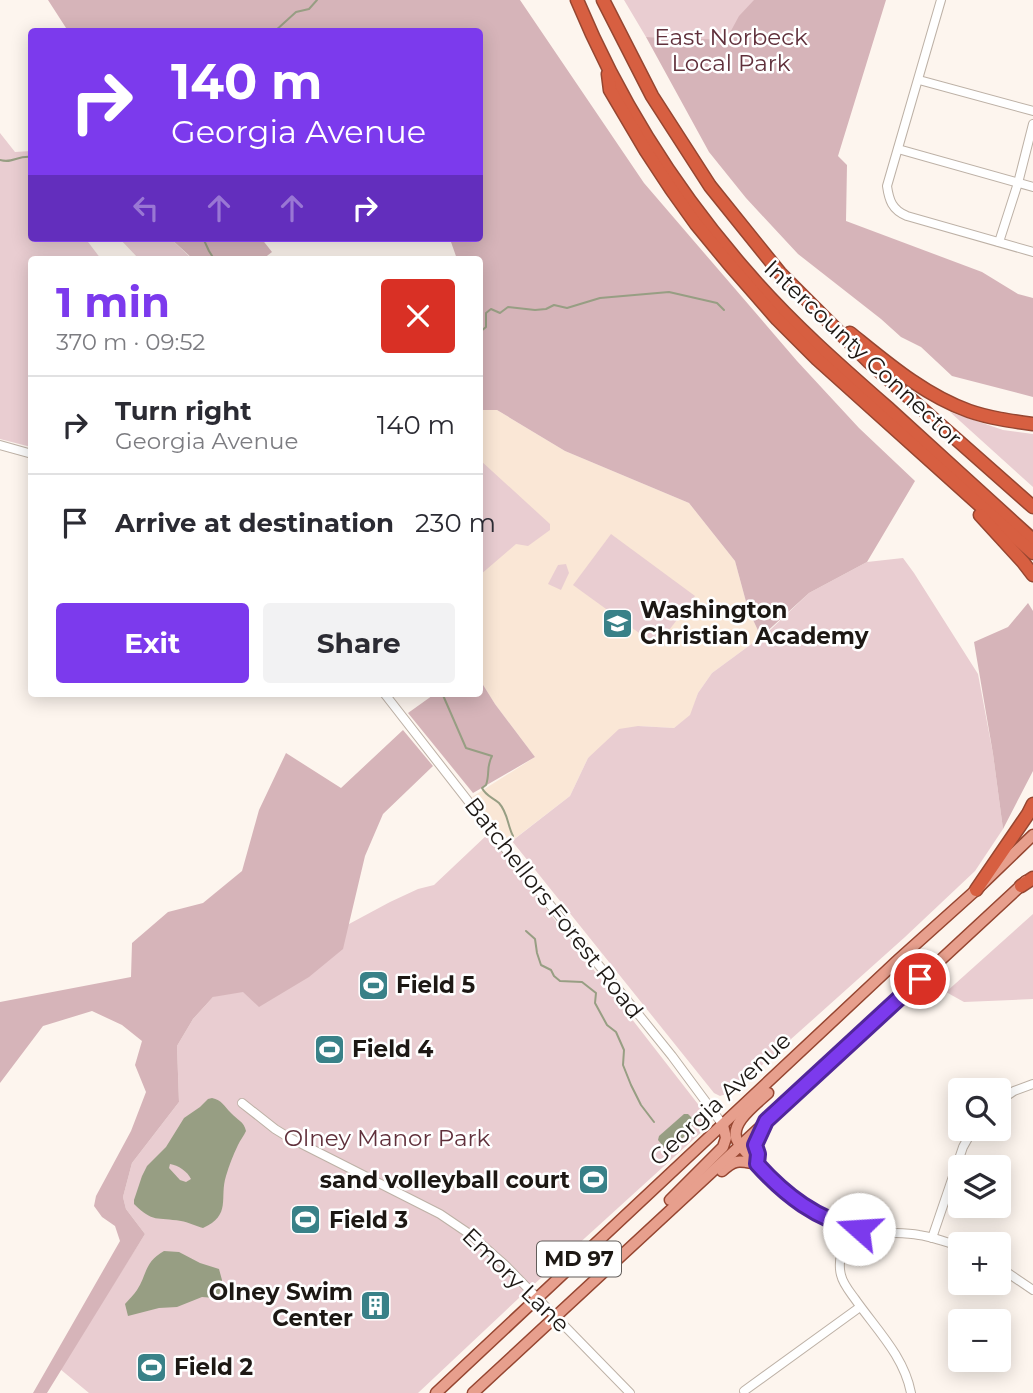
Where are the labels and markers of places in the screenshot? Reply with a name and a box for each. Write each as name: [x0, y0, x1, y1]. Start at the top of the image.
place label: Washington Christian Academy: [640, 596, 869, 650]
school or university icon: Washington Christian Academy: [600, 606, 634, 640]
pin: [890, 949, 950, 1009]
sports icon: Field 5: [356, 968, 390, 1002]
place label: Field 5: [396, 971, 475, 999]
sports icon: Field 4: [312, 1032, 346, 1066]
place label: Field 4: [352, 1035, 433, 1063]
sports icon: sand volleyball court: [576, 1163, 610, 1197]
place label: sand volleyball court: [320, 1166, 570, 1194]
sports icon: Field 3: [289, 1203, 323, 1237]
place label: Field 3: [329, 1206, 408, 1234]
place label: Olney Swim Center: [209, 1278, 353, 1332]
building icon: Olney Swim Center: [359, 1288, 393, 1322]
sports icon: Field 2: [134, 1350, 168, 1384]
place label: Field 2: [174, 1353, 253, 1381]

